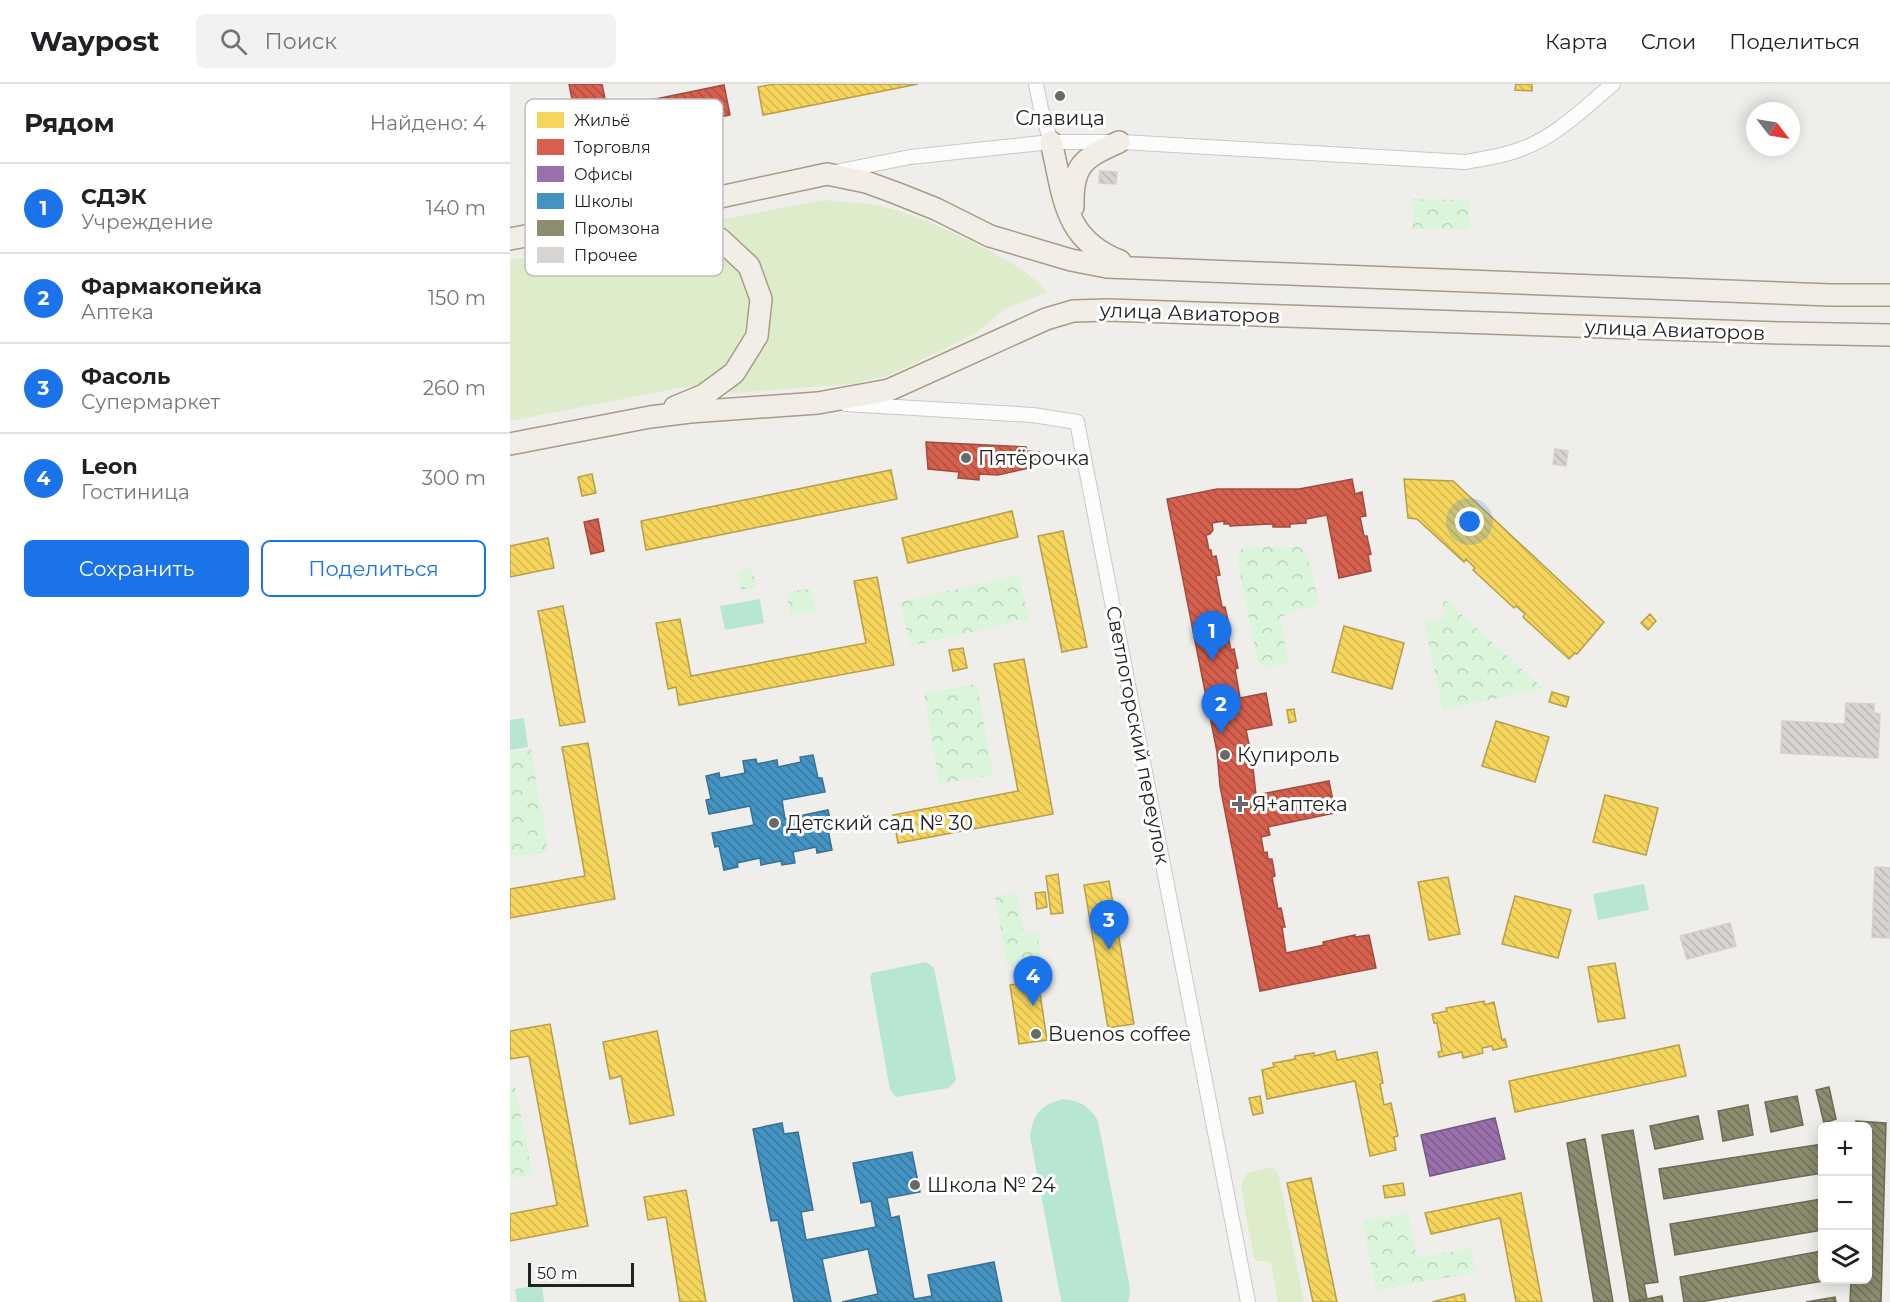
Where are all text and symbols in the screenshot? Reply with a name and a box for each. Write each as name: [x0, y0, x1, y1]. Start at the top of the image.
search box: [196, 14, 616, 68]
text: Waypost: [30, 24, 160, 58]
icon: search: [217, 25, 250, 58]
text: Поиск: [265, 28, 337, 55]
text: Карта: [1545, 29, 1608, 54]
text: Слои: [1641, 29, 1696, 54]
text: Поделиться: [1729, 29, 1860, 54]
marker: Славица: [1053, 89, 1067, 103]
legend: [525, 99, 723, 276]
north arrow: [1746, 102, 1800, 156]
place label: Славица: [1015, 106, 1105, 130]
text: Рядом: [24, 107, 115, 139]
text: Найдено: 4: [370, 111, 486, 135]
text: Жильё: [574, 111, 630, 130]
text: Торговля: [574, 138, 651, 157]
text: Офисы: [574, 165, 633, 184]
text: СДЭК: [81, 183, 147, 210]
text: Школы: [574, 192, 633, 211]
text: 1: [40, 196, 47, 220]
text: 140 m: [426, 196, 486, 220]
text: Учреждение: [81, 210, 213, 234]
text: Промзона: [574, 219, 660, 238]
text: Прочее: [574, 246, 638, 265]
text: Фармакопейка: [81, 273, 262, 300]
text: 2: [38, 286, 49, 310]
text: 150 m: [428, 286, 486, 310]
street label: улица Авиаторов: [1098, 298, 1281, 328]
text: Аптека: [81, 300, 154, 324]
street label: улица Авиаторов: [1583, 315, 1766, 345]
text: Фасоль: [81, 363, 170, 390]
text: 3: [38, 376, 49, 400]
text: 260 m: [423, 376, 486, 400]
text: Супермаркет: [81, 390, 220, 414]
place label: Пятёрочка: [978, 446, 1089, 470]
marker: Пятёрочка: [959, 451, 973, 465]
text: Leon: [81, 453, 138, 480]
text: 4: [37, 466, 50, 490]
text: 300 m: [422, 466, 486, 490]
text: Гостиница: [81, 480, 190, 504]
your location: [1455, 507, 1484, 536]
button: Сохранить: [24, 540, 249, 597]
button: Поделиться: [261, 540, 486, 597]
street label: Светлогорский переулок: [1101, 604, 1175, 867]
pin: 1: [1192, 612, 1232, 661]
pin: 2: [1202, 684, 1240, 734]
place label: Купироль: [1237, 743, 1339, 767]
marker: Купироль: [1218, 748, 1232, 762]
place label: Я+аптека: [1252, 792, 1348, 816]
marker: Я+аптека: [1233, 797, 1247, 811]
place label: Детский сад № 30: [786, 811, 973, 835]
marker: Детский сад № 30: [767, 816, 781, 830]
pin: 3: [1090, 900, 1128, 950]
pin: 4: [1014, 956, 1052, 1006]
place label: Buenos coffee: [1048, 1022, 1191, 1046]
marker: Buenos coffee: [1029, 1027, 1043, 1041]
map controls: [1818, 1122, 1872, 1284]
button: +: [1818, 1122, 1872, 1176]
place label: Школа № 24: [927, 1173, 1056, 1197]
button: −: [1818, 1176, 1872, 1230]
marker: Школа № 24: [908, 1178, 922, 1192]
button: layers: [1818, 1230, 1872, 1284]
scale bar: [528, 1260, 634, 1288]
text: 50 m: [537, 1264, 578, 1283]

